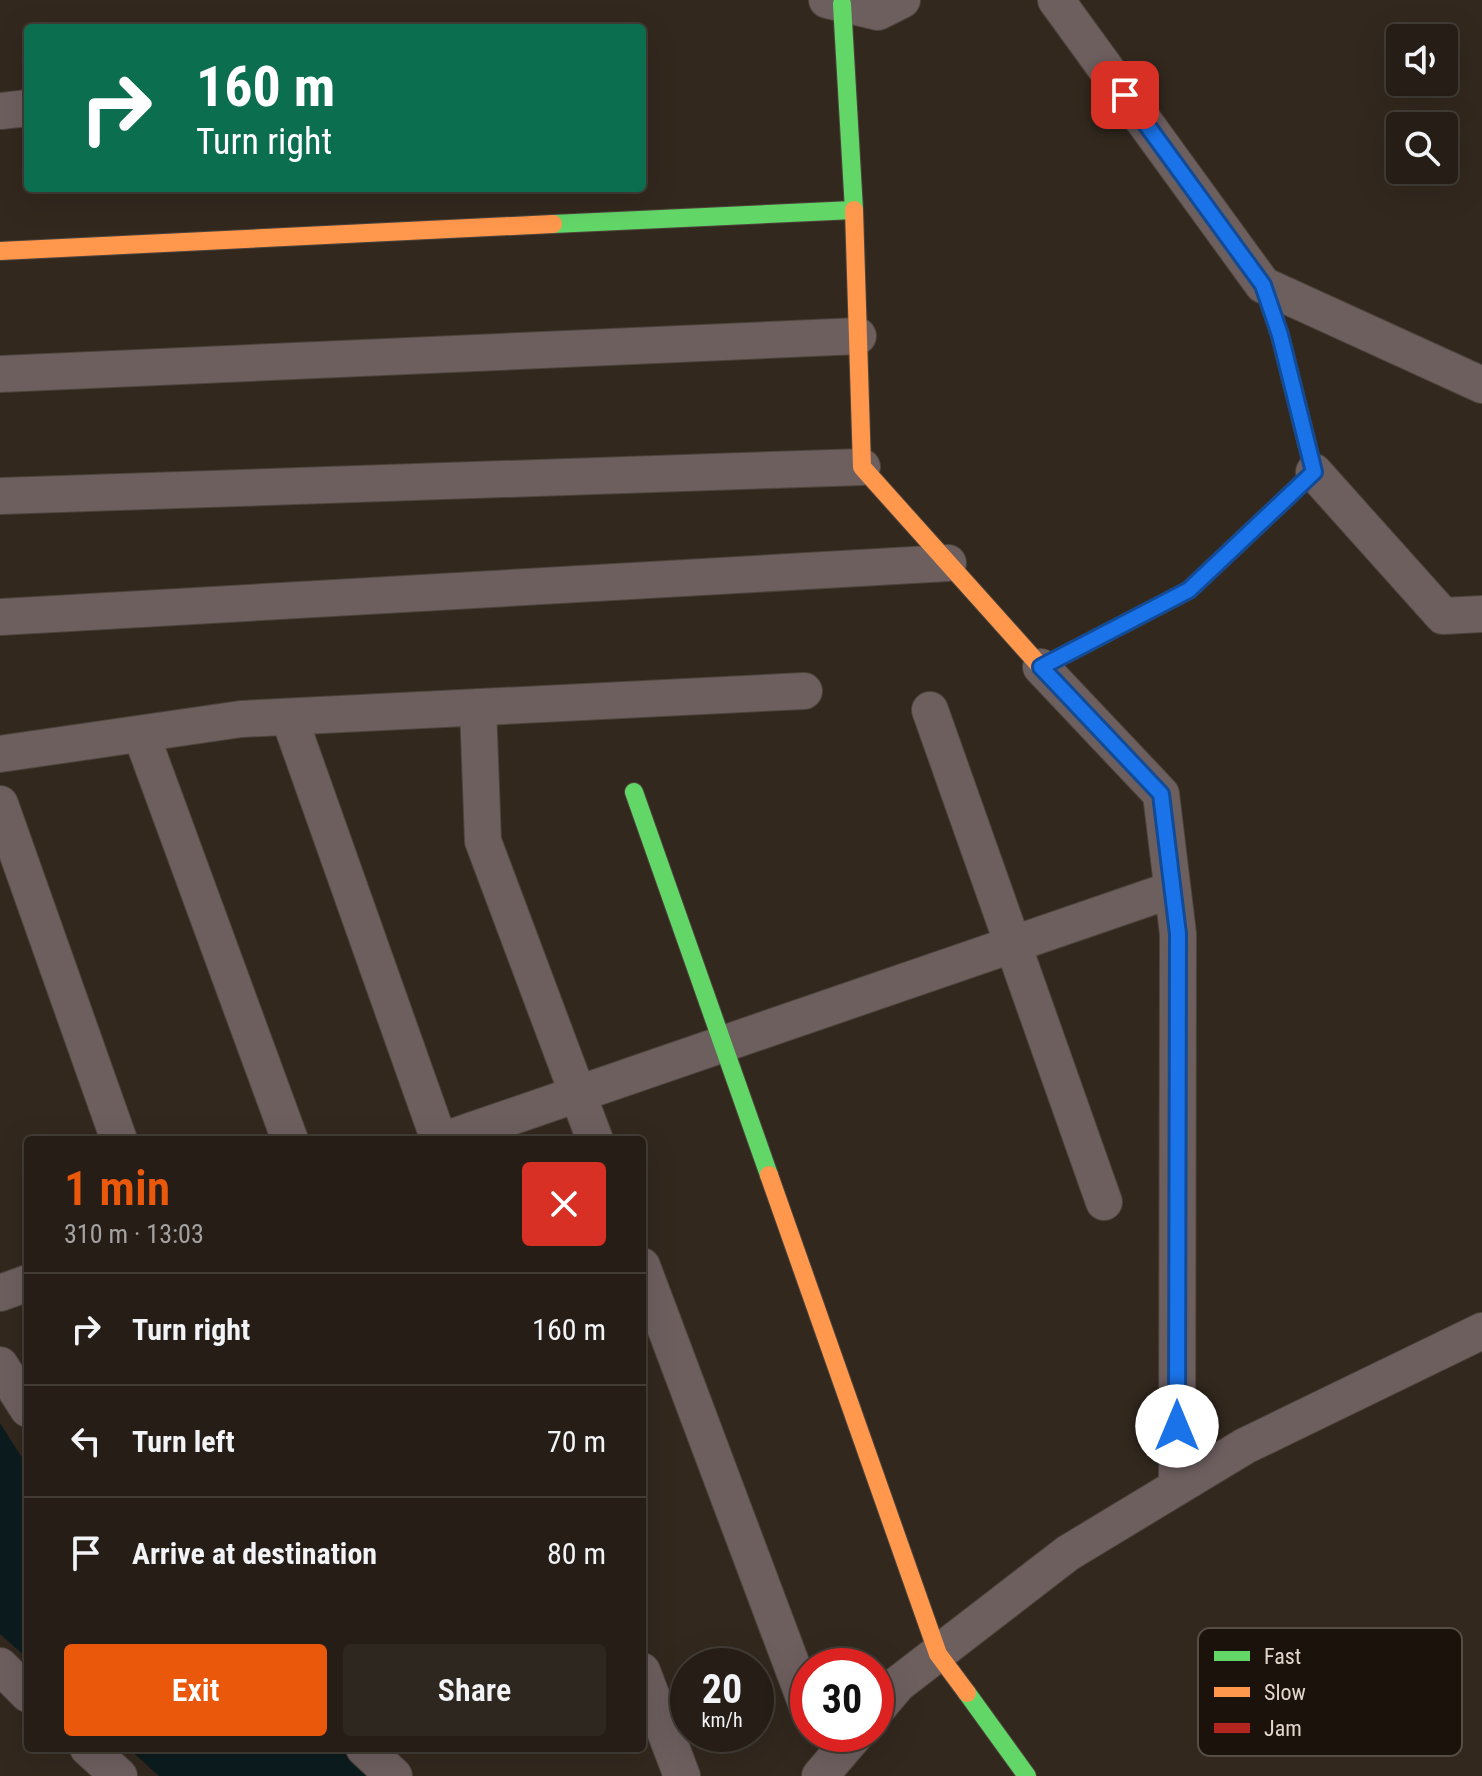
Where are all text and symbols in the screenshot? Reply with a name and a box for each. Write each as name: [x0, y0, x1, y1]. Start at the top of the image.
map controls: [1386, 24, 1458, 184]
button: sound: [1386, 24, 1458, 96]
text: 160 m: [196, 54, 335, 120]
icon: right: [64, 56, 168, 160]
pin: [1091, 61, 1159, 129]
icon: arrive: [1103, 73, 1147, 117]
button: search: [1386, 112, 1458, 184]
text: Turn right: [196, 121, 332, 163]
text: 1 min: [64, 1160, 170, 1217]
button: close: [522, 1162, 606, 1246]
text: 310 m · 13:03: [64, 1219, 204, 1249]
icon: right: [64, 1307, 108, 1351]
text: Turn right: [132, 1312, 250, 1347]
text: 160 m: [532, 1312, 606, 1347]
position arrow: [1135, 1384, 1219, 1468]
icon: left: [64, 1419, 108, 1463]
text: Turn left: [132, 1424, 235, 1459]
text: 70 m: [547, 1424, 606, 1459]
icon: arrive: [64, 1531, 108, 1575]
text: Arrive at destination: [132, 1536, 377, 1571]
text: 80 m: [547, 1536, 606, 1571]
legend: [1198, 1628, 1462, 1756]
button: Exit: [64, 1644, 327, 1736]
button: Share: [343, 1644, 606, 1736]
text: Fast: [1264, 1644, 1301, 1669]
speed limit sign: 30: [790, 1648, 894, 1752]
text: 20: [702, 1666, 742, 1713]
text: Slow: [1264, 1680, 1306, 1705]
text: km/h: [701, 1708, 743, 1732]
text: Jam: [1264, 1716, 1302, 1741]

